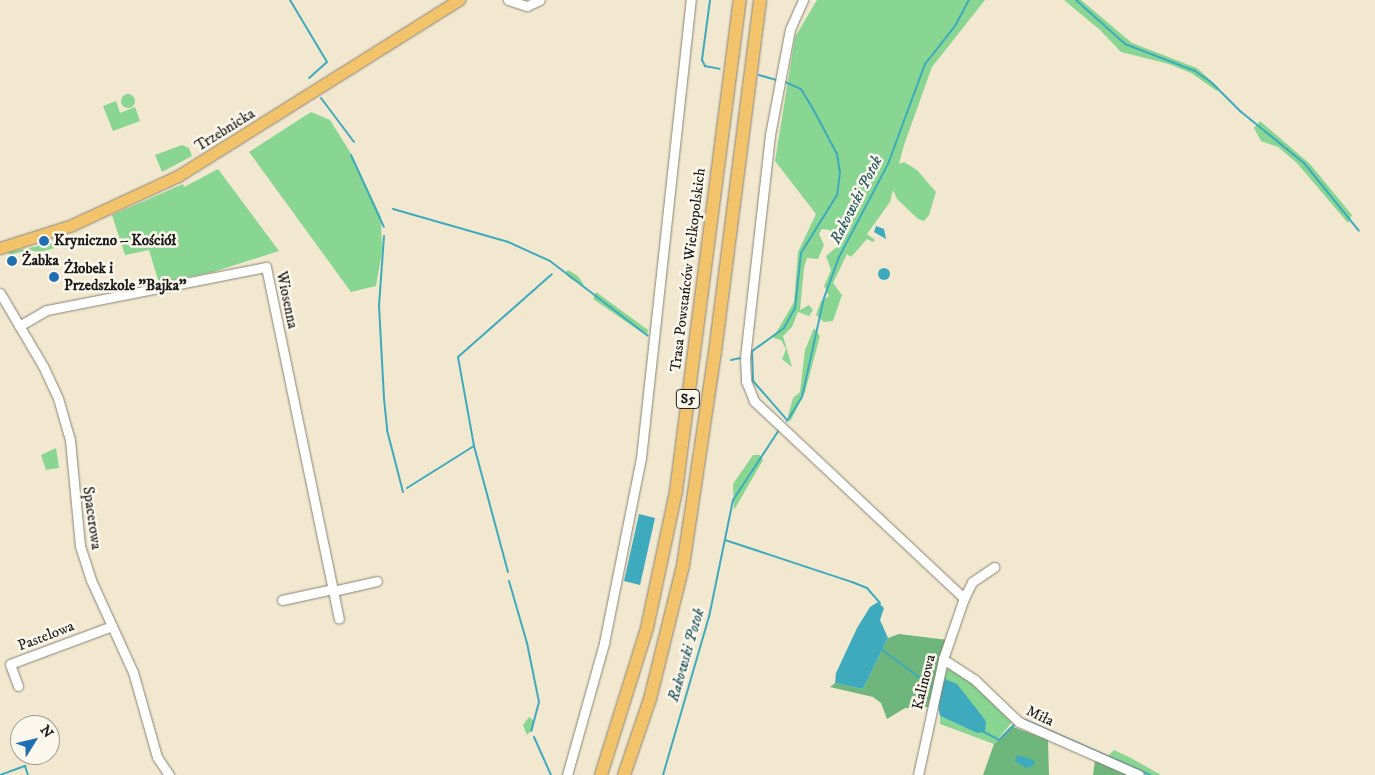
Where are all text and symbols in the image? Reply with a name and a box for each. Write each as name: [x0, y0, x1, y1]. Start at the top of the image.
street label: Trzebnicka: [192, 105, 258, 155]
water label: Rakowski Potok: [826, 153, 886, 247]
street label: Trasa Powstańców Wielkopolskich: [667, 167, 709, 373]
place label: Kryniczno – Kościół: [54, 232, 176, 250]
marker: Kryniczno – Kościół: [38, 235, 50, 247]
place label: Żabka: [22, 252, 59, 270]
marker: Żabka: [6, 255, 18, 267]
place label: Żłobek i Przedszkole "Bajka": [64, 259, 186, 294]
street label: Wiosenna: [272, 270, 302, 330]
marker: Żłobek i Przedszkole "Bajka": [48, 271, 60, 283]
road number: S5: [676, 388, 700, 410]
street label: Spacerowa: [79, 485, 105, 551]
water label: Rakowski Potok: [664, 606, 708, 704]
street label: Pastelowa: [15, 617, 77, 655]
street label: Kalinowa: [908, 653, 940, 711]
street label: Miła: [1023, 702, 1057, 730]
north arrow: [10, 715, 60, 765]
text: N: [36, 722, 57, 742]

